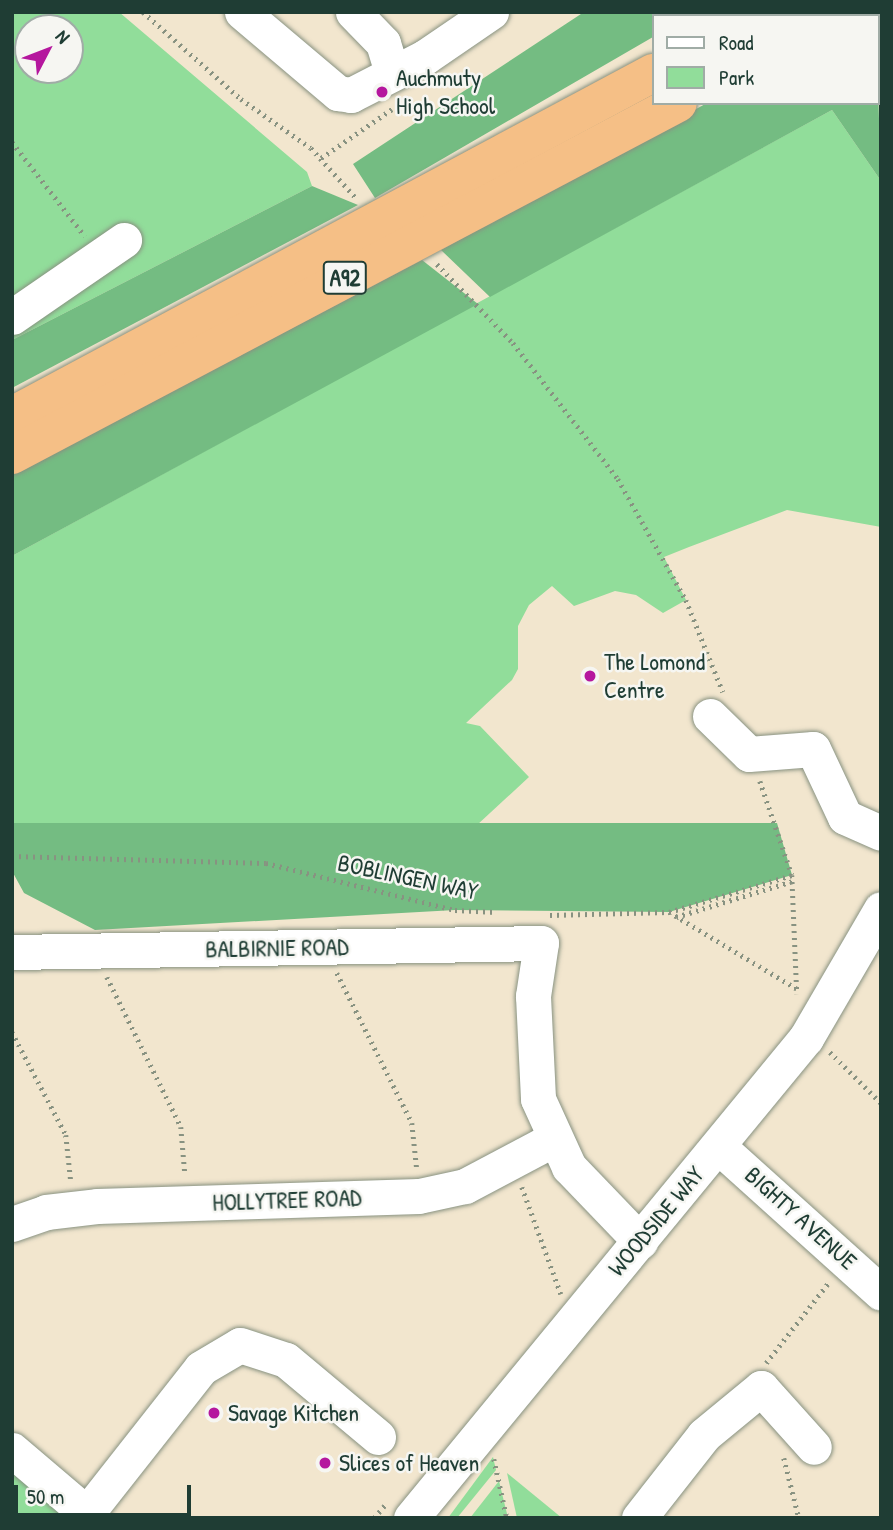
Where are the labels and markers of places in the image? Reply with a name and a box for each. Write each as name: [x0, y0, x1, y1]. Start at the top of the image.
place label: Auchmuty High School: [396, 64, 495, 120]
marker: Auchmuty High School: [374, 84, 390, 100]
place label: The Lomond Centre: [604, 648, 705, 704]
marker: The Lomond Centre: [582, 668, 598, 684]
place label: Savage Kitchen: [228, 1399, 359, 1427]
marker: Savage Kitchen: [206, 1405, 222, 1421]
place label: Slices of Heaven: [339, 1449, 479, 1477]
marker: Slices of Heaven: [317, 1455, 333, 1471]

